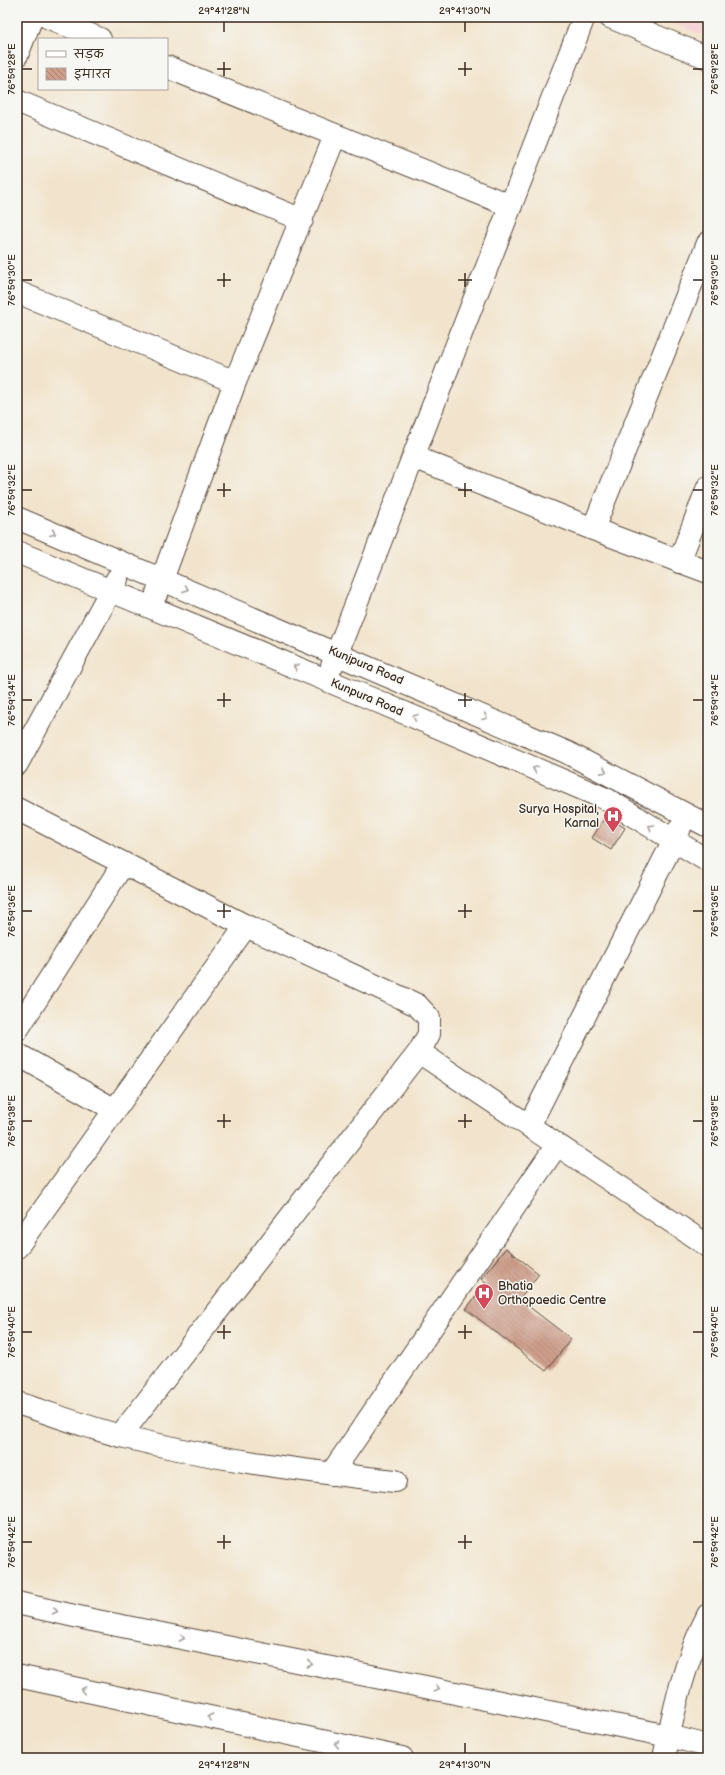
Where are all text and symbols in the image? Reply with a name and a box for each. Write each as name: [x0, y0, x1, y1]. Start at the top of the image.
text: 29°41'28"N: [198, 5, 250, 17]
text: 29°41'30"N: [439, 5, 491, 17]
legend: [38, 38, 168, 90]
text: 76°59'28"E: [6, 43, 18, 95]
text: 76°59'28"E: [709, 43, 721, 95]
text: सड़क: [73, 47, 105, 62]
text: इमारत: [74, 67, 112, 82]
text: 76°59'30"E: [6, 254, 18, 306]
text: 76°59'30"E: [709, 254, 721, 306]
text: 76°59'32"E: [6, 464, 18, 516]
text: 76°59'32"E: [709, 464, 721, 516]
one-way arrow: [48, 528, 56, 536]
one-way arrow: [181, 584, 189, 592]
street label: Kunjpura Road: [326, 643, 406, 688]
one-way arrow: [292, 664, 300, 672]
text: 76°59'34"E: [6, 674, 18, 726]
text: 76°59'34"E: [709, 674, 721, 726]
street label: Kunpura Road: [328, 675, 406, 720]
one-way arrow: [481, 712, 489, 720]
one-way arrow: [412, 714, 419, 722]
one-way arrow: [531, 765, 538, 773]
one-way arrow: [599, 766, 607, 774]
place label: Surya Hospital, Karnal: [519, 802, 599, 831]
hospital icon: Surya Hospital, Karnal: [602, 805, 624, 833]
one-way arrow: [648, 824, 655, 831]
text: 76°59'36"E: [6, 885, 18, 937]
text: 76°59'36"E: [709, 885, 721, 937]
text: 76°59'38"E: [6, 1095, 18, 1147]
text: 76°59'38"E: [709, 1095, 721, 1147]
place label: Bhatia Orthopaedic Centre: [498, 1279, 606, 1308]
hospital icon: Bhatia Orthopaedic Centre: [473, 1282, 495, 1310]
text: 76°59'40"E: [6, 1306, 18, 1358]
text: 76°59'40"E: [709, 1306, 721, 1358]
text: 76°59'42"E: [6, 1516, 18, 1568]
text: 76°59'42"E: [709, 1516, 721, 1568]
one-way arrow: [52, 1607, 58, 1615]
one-way arrow: [179, 1633, 185, 1642]
one-way arrow: [307, 1659, 313, 1667]
one-way arrow: [434, 1685, 440, 1693]
one-way arrow: [79, 1686, 86, 1695]
one-way arrow: [207, 1713, 213, 1722]
one-way arrow: [334, 1741, 340, 1749]
text: 29°41'28"N: [198, 1759, 250, 1771]
text: 29°41'30"N: [439, 1759, 491, 1771]

